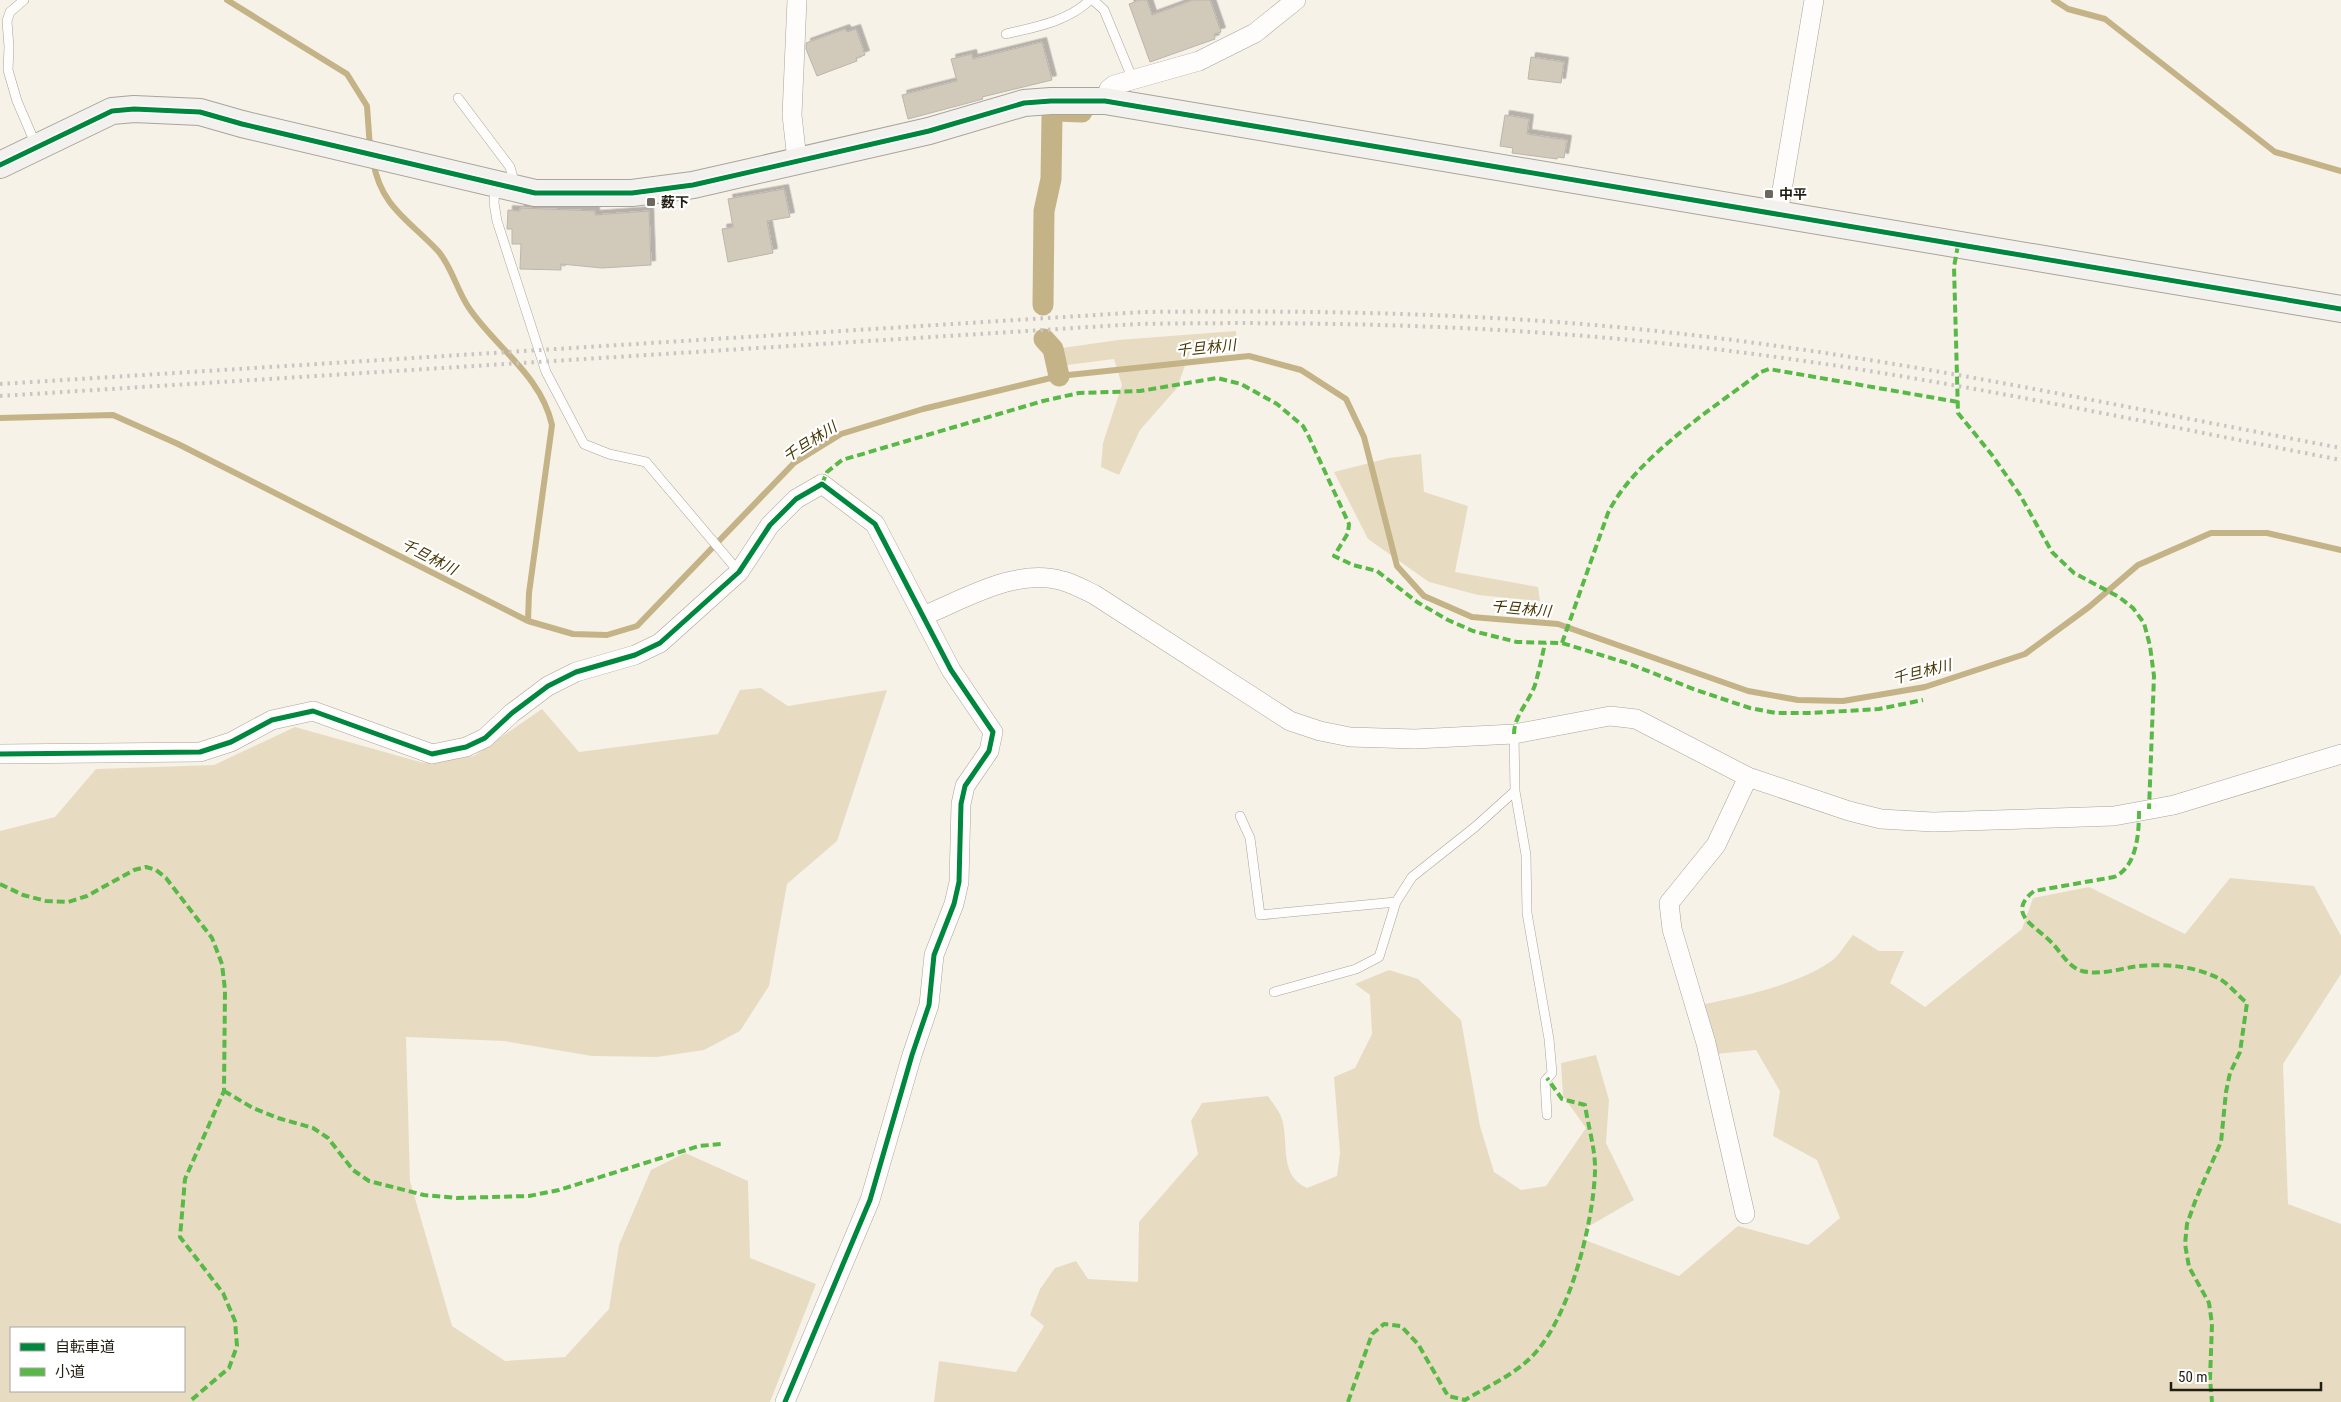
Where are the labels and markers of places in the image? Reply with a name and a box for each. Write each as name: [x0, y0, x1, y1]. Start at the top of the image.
place label: 中平: [1779, 186, 1807, 202]
marker: 中平: [1763, 188, 1775, 200]
place label: 薮下: [661, 194, 689, 210]
marker: 薮下: [645, 196, 657, 208]

